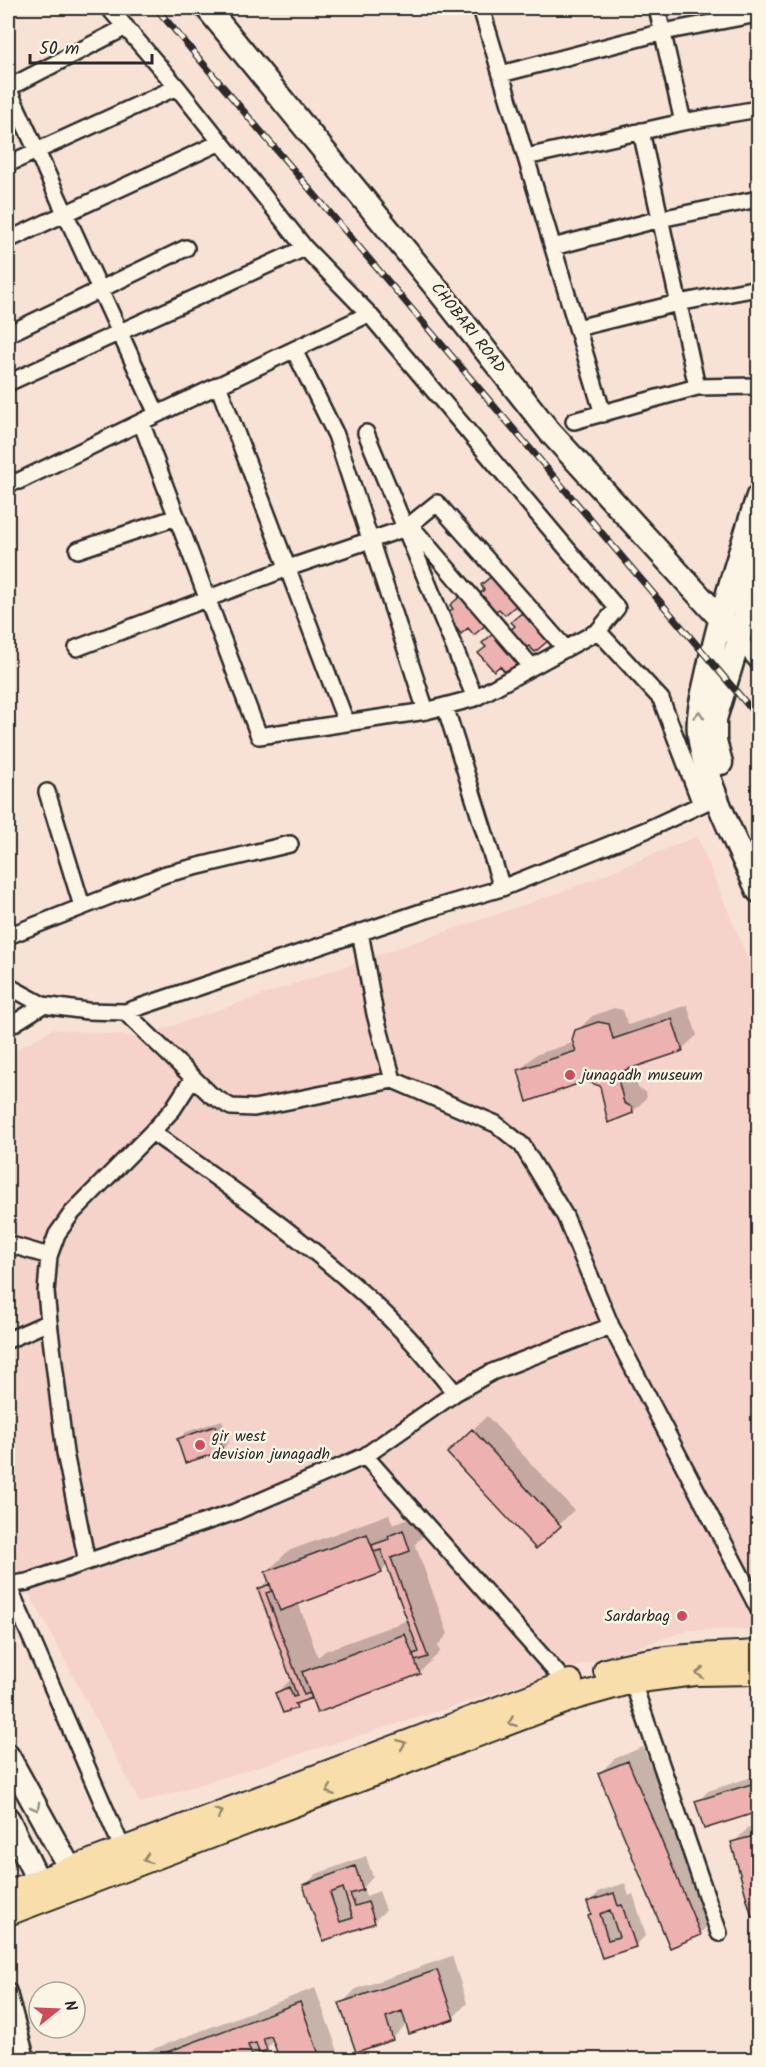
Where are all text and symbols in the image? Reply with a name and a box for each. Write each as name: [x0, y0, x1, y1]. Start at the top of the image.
scale bar: [30, 27, 152, 65]
text: 50 m: [39, 35, 79, 64]
street label: CHOBARI ROAD: [424, 277, 512, 379]
one-way arrow: [693, 711, 706, 720]
place label: junagadh museum: [578, 1063, 703, 1088]
marker: junagadh museum: [563, 1068, 577, 1082]
place label: gir west devision junagadh: [211, 1424, 330, 1467]
marker: gir west devision junagadh: [193, 1438, 207, 1452]
place label: Sardarbag: [604, 1604, 670, 1629]
marker: Sardarbag: [675, 1609, 689, 1623]
one-way arrow: [696, 1667, 705, 1679]
one-way arrow: [508, 1714, 518, 1727]
one-way arrow: [396, 1739, 407, 1752]
one-way arrow: [325, 1783, 336, 1796]
one-way arrow: [29, 1801, 40, 1811]
one-way arrow: [213, 1808, 224, 1820]
one-way arrow: [143, 1852, 154, 1864]
north arrow: [27, 1980, 87, 2040]
text: N: [56, 1997, 83, 2014]

